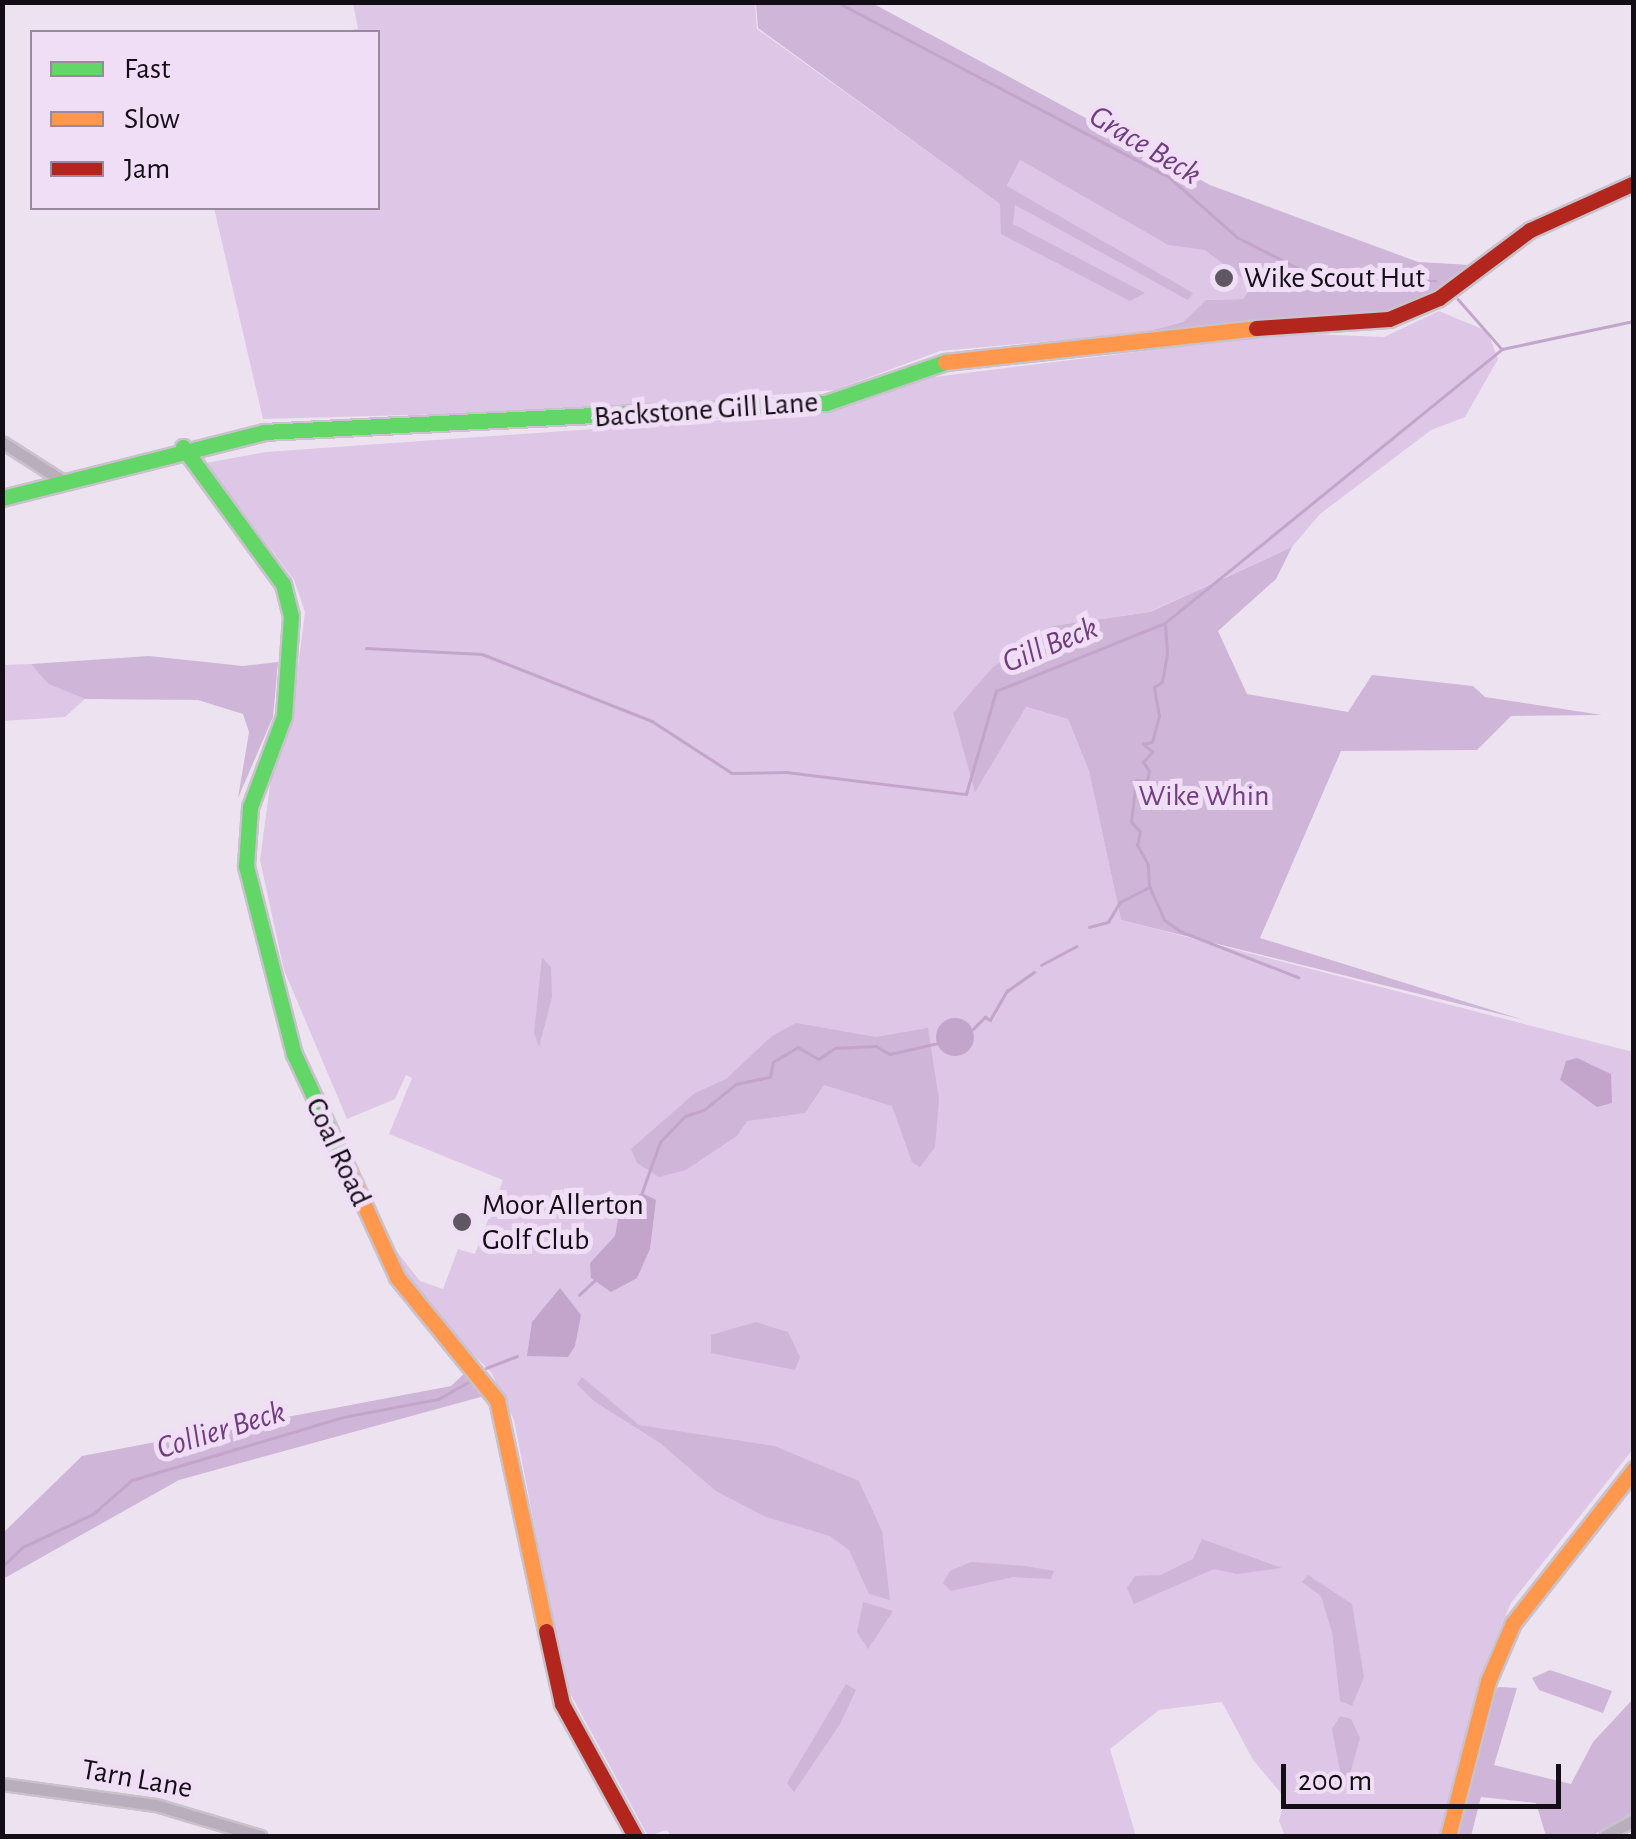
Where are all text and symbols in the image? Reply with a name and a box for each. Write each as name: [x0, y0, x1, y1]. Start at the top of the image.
legend: [30, 30, 380, 210]
text: Fast: [124, 54, 171, 84]
water label: Grace Beck: [1082, 97, 1208, 193]
text: Slow: [124, 104, 180, 134]
text: Jam: [124, 154, 170, 184]
place label: Wike Scout Hut: [1244, 260, 1425, 296]
marker: Wike Scout Hut: [1213, 267, 1235, 289]
street label: Backstone Gill Lane: [593, 384, 819, 436]
water label: Gill Beck: [997, 609, 1103, 681]
park label: Wike Whin: [1139, 778, 1269, 814]
street label: Coal Road: [297, 1092, 379, 1212]
place label: Moor Allerton Golf Club: [482, 1187, 644, 1258]
marker: Moor Allerton Golf Club: [451, 1211, 473, 1233]
water label: Collier Beck: [152, 1392, 290, 1468]
scale bar: [1286, 1744, 1566, 1806]
street label: Tarn Lane: [79, 1752, 195, 1806]
text: 200 m: [1298, 1766, 1372, 1796]

